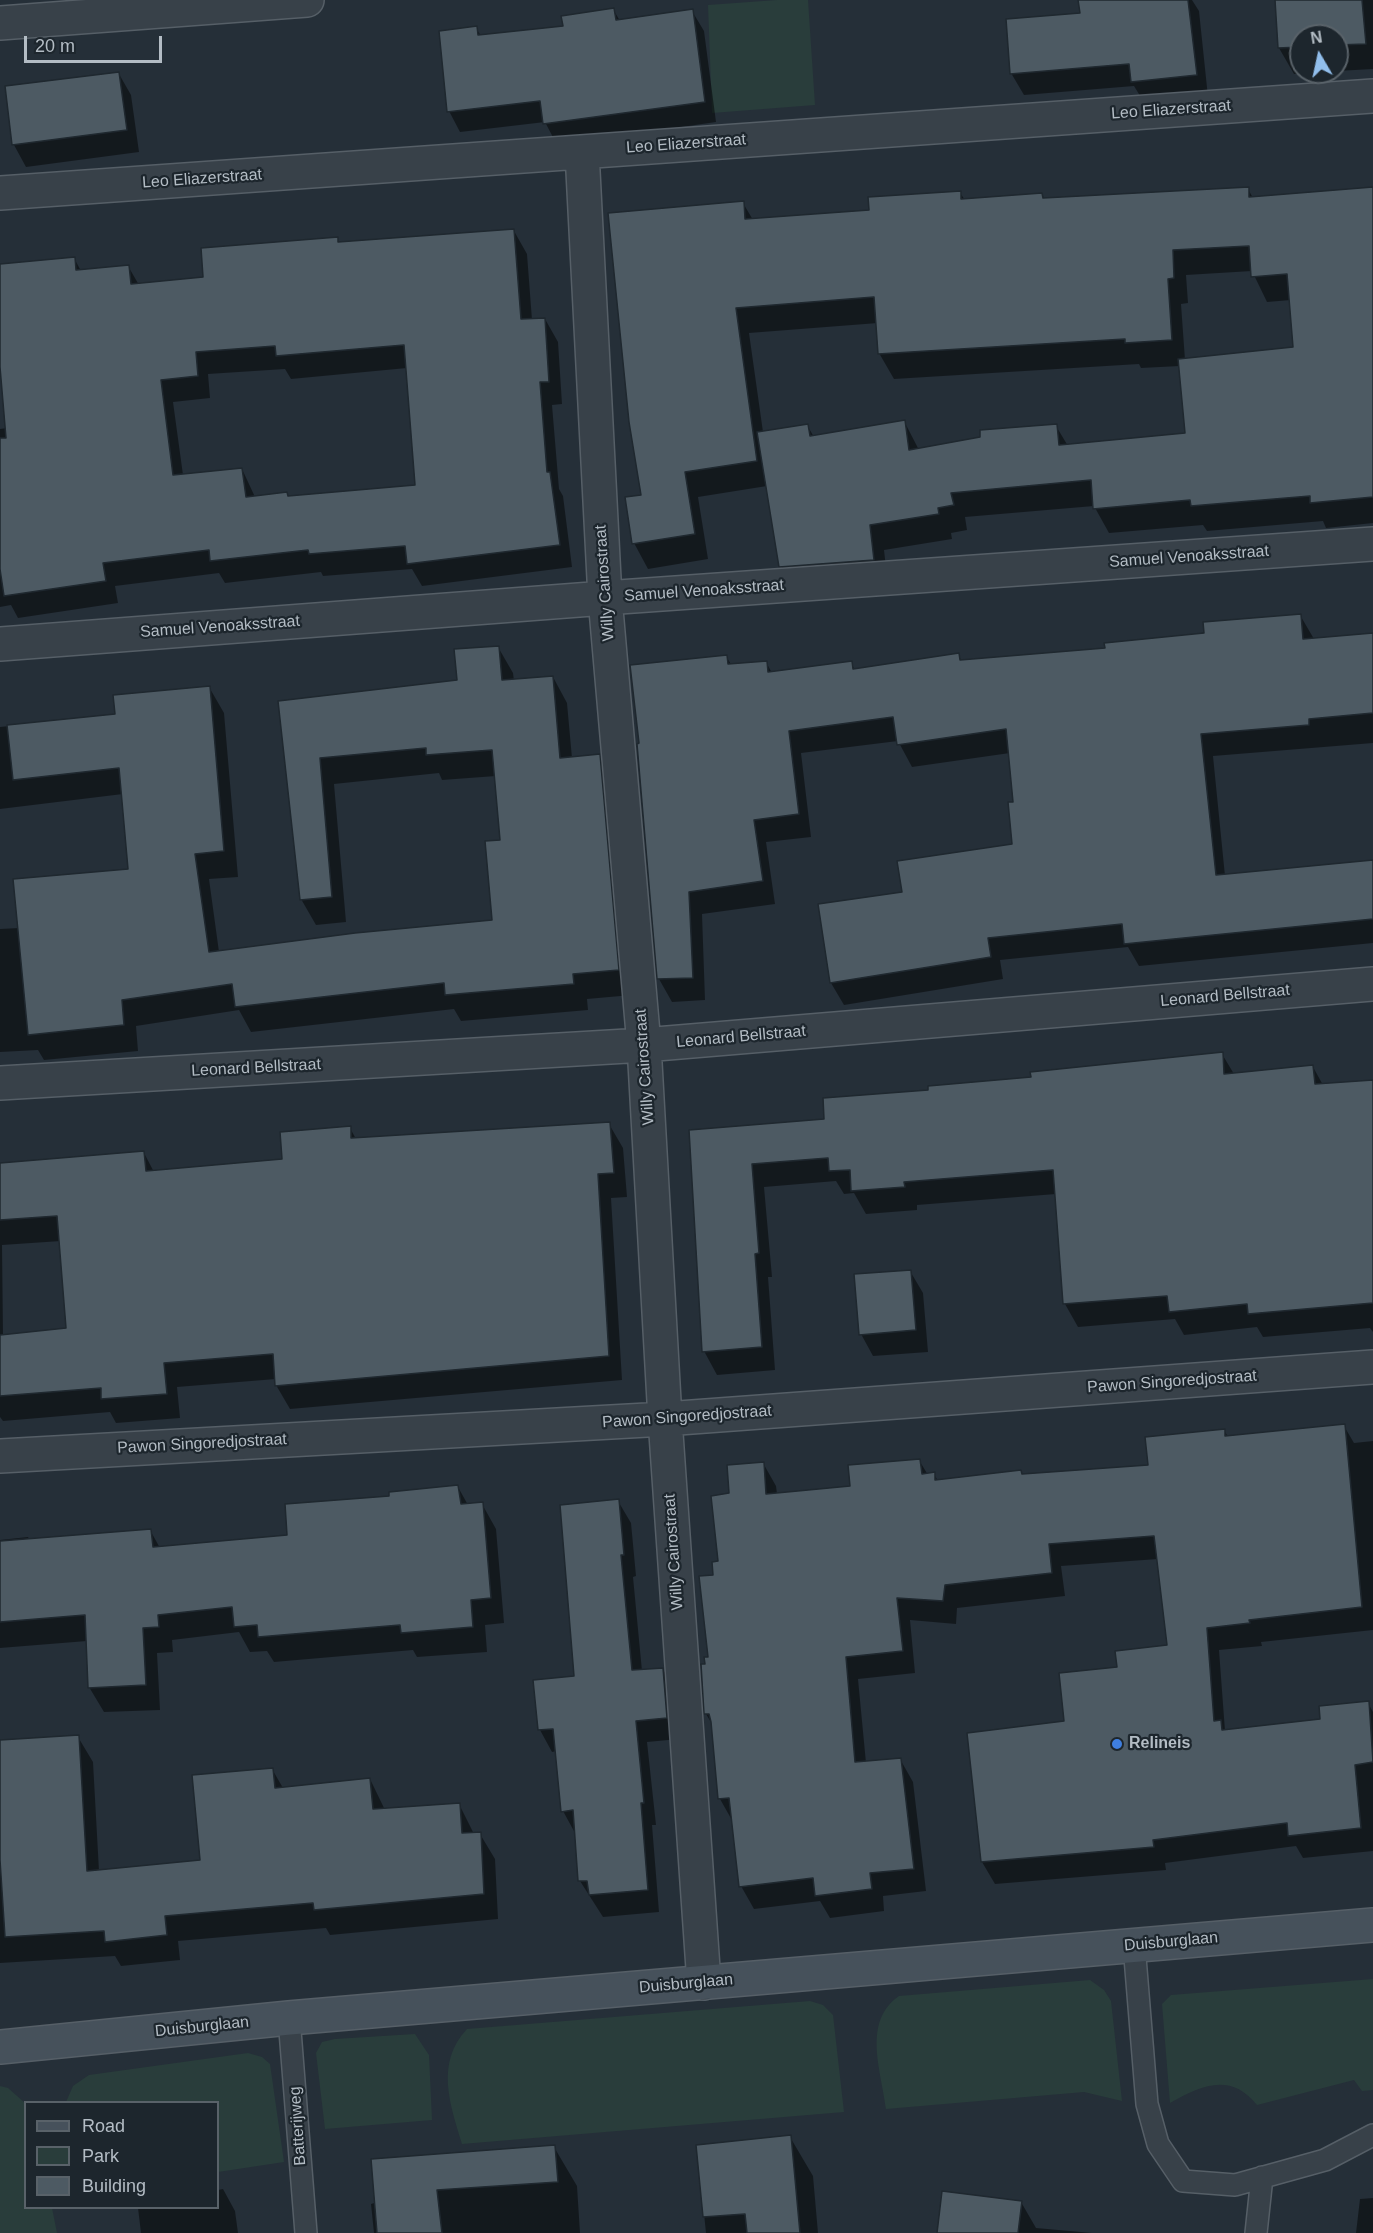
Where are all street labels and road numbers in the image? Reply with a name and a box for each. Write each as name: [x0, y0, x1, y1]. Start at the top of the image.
street label: Leo Eliazerstraat: [1110, 96, 1232, 124]
street label: Leo Eliazerstraat: [625, 130, 747, 158]
street label: Leo Eliazerstraat: [141, 165, 263, 193]
street label: Willy Cairostraat: [591, 524, 619, 642]
street label: Samuel Venoaksstraat: [1108, 542, 1270, 572]
street label: Samuel Venoaksstraat: [623, 576, 785, 606]
street label: Samuel Venoaksstraat: [139, 612, 301, 642]
street label: Leonard Bellstraat: [1159, 981, 1291, 1011]
street label: Willy Cairostraat: [631, 1008, 659, 1126]
street label: Leonard Bellstraat: [675, 1022, 807, 1052]
street label: Leonard Bellstraat: [191, 1055, 321, 1081]
street label: Pawon Singoredjostraat: [1087, 1366, 1257, 1398]
street label: Pawon Singoredjostraat: [602, 1401, 772, 1433]
street label: Pawon Singoredjostraat: [117, 1430, 287, 1458]
street label: Willy Cairostraat: [660, 1493, 688, 1611]
street label: Duisburglaan: [1123, 1928, 1219, 1956]
street label: Duisburglaan: [638, 1970, 734, 1998]
street label: Duisburglaan: [154, 2013, 250, 2041]
street label: Batterijweg: [286, 2086, 310, 2166]

